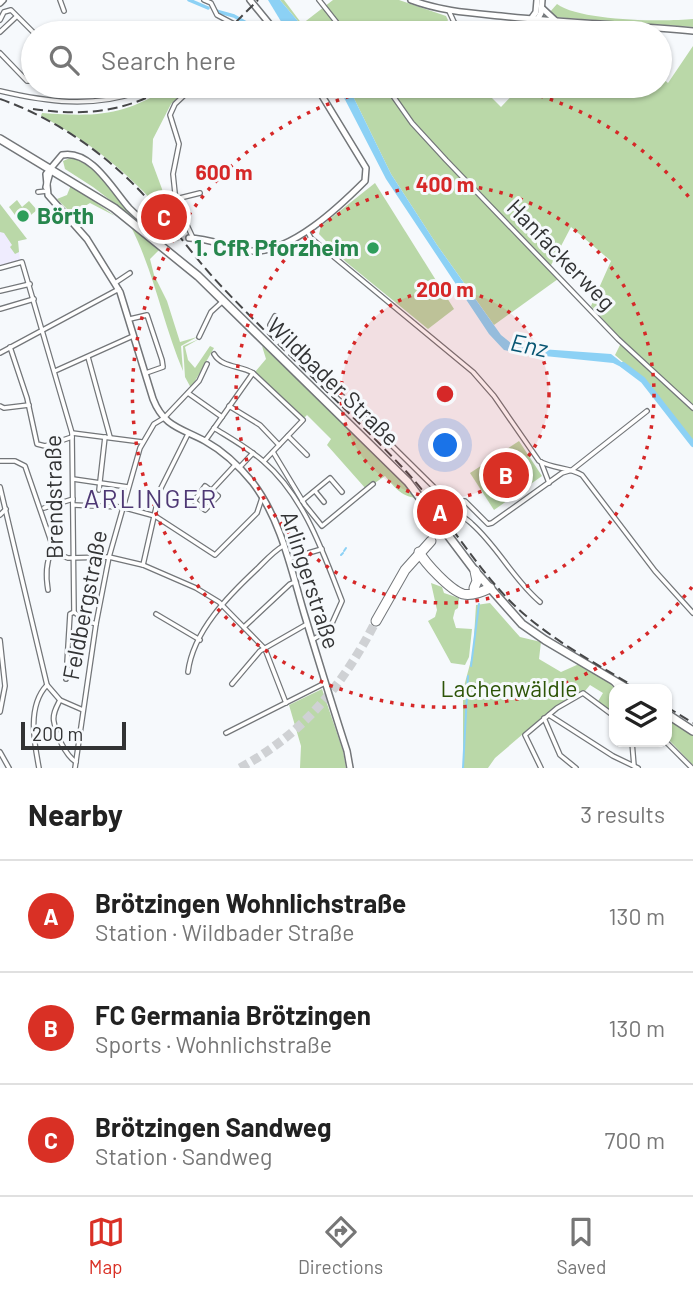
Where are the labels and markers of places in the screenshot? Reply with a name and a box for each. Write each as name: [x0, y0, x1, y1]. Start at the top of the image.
pin: C: [141, 191, 187, 243]
place label: Börth: [37, 201, 94, 229]
marker: Börth: [15, 208, 31, 224]
place label: 1. CfR Pforzheim: [194, 233, 359, 261]
marker: 1. CfR Pforzheim: [365, 240, 381, 256]
centre of rings: [433, 382, 457, 406]
pin: B: [483, 449, 529, 501]
pin: A: [417, 486, 463, 538]

